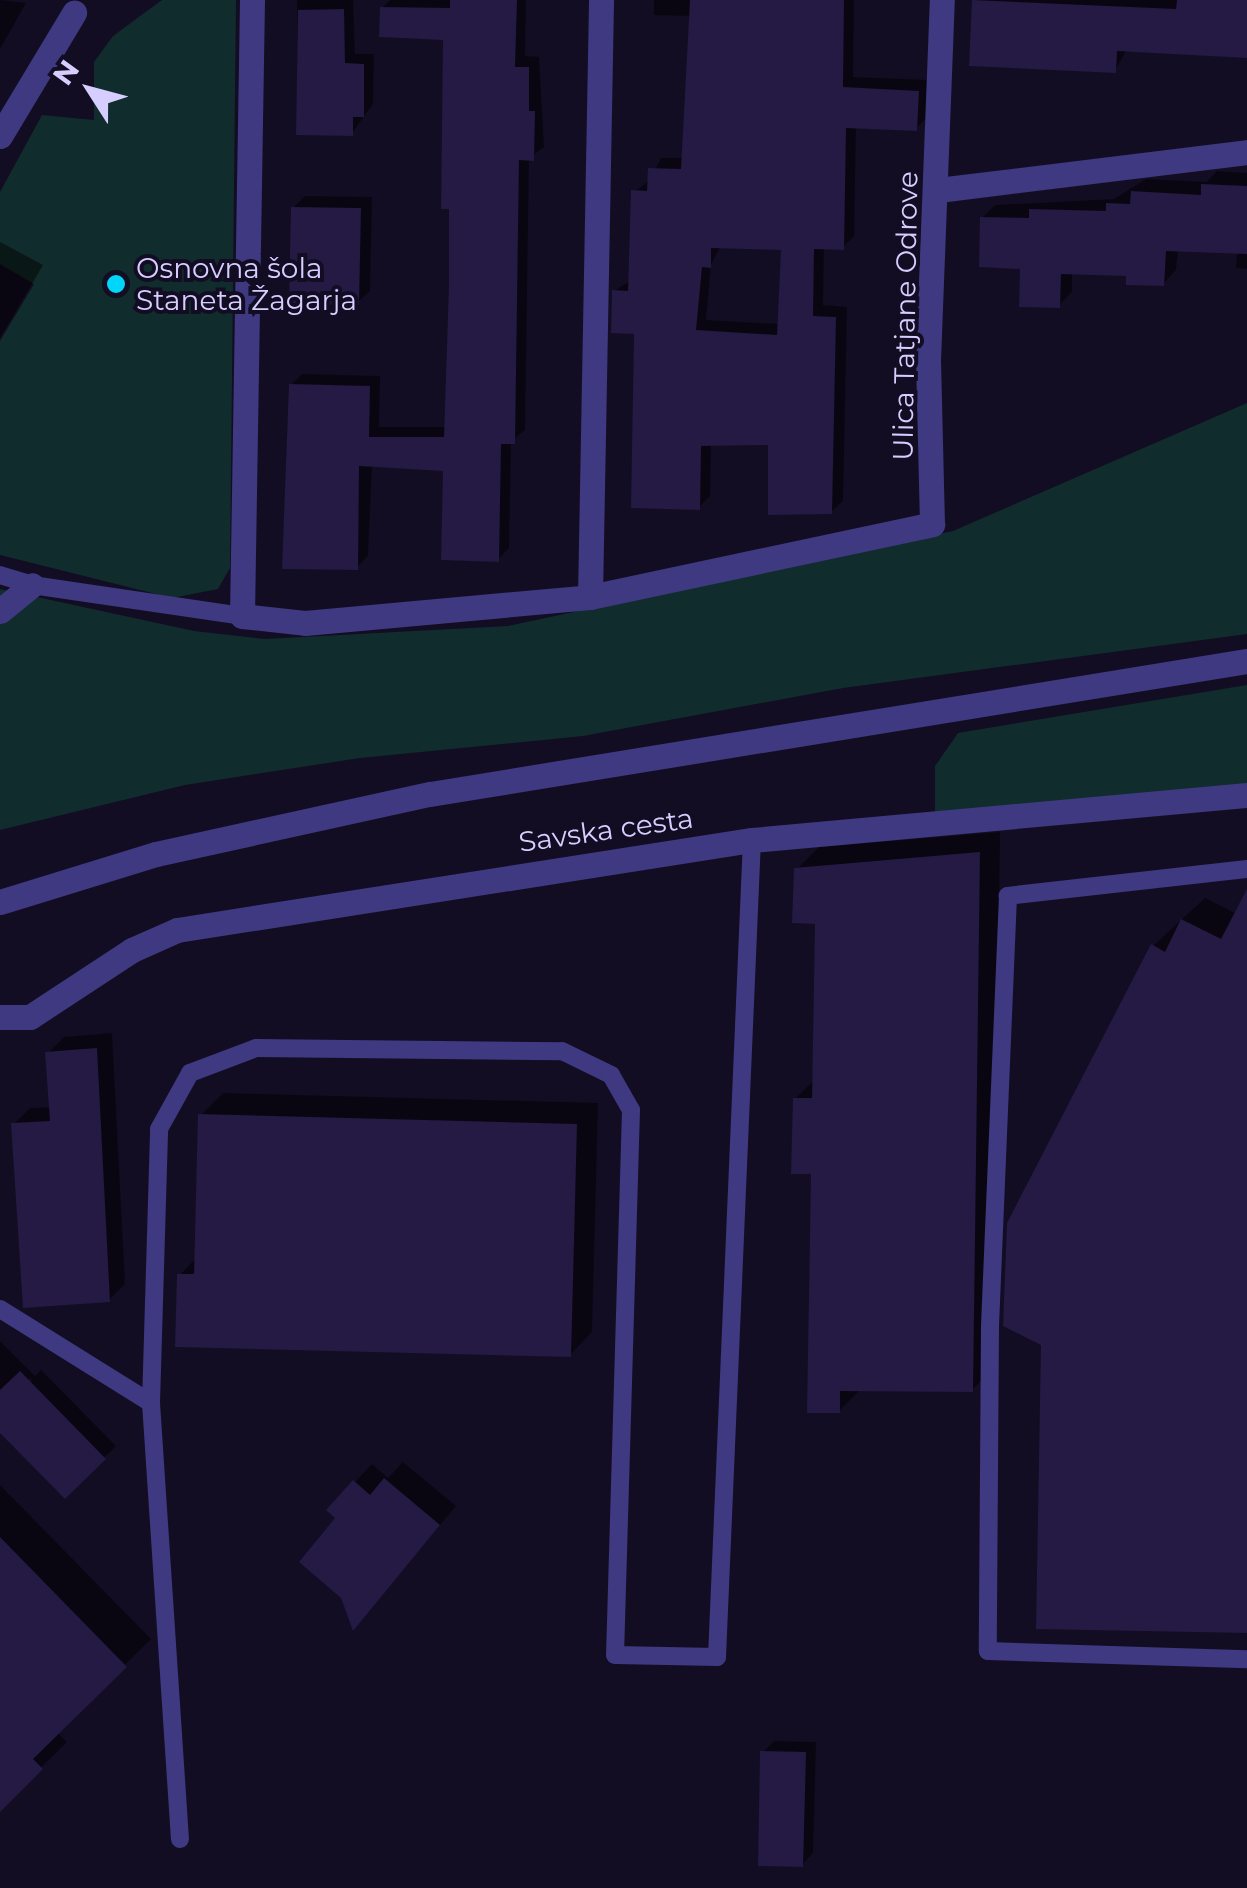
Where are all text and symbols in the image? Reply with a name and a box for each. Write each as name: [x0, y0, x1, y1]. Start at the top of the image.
north arrow: [40, 40, 140, 140]
text: N: [45, 53, 86, 92]
street label: Ulica Tatjane Odrove: [886, 171, 924, 461]
place label: Osnovna šola Staneta Žagarja: [136, 251, 357, 317]
marker: Osnovna šola Staneta Žagarja: [105, 273, 127, 295]
street label: Savska cesta: [517, 801, 695, 859]

